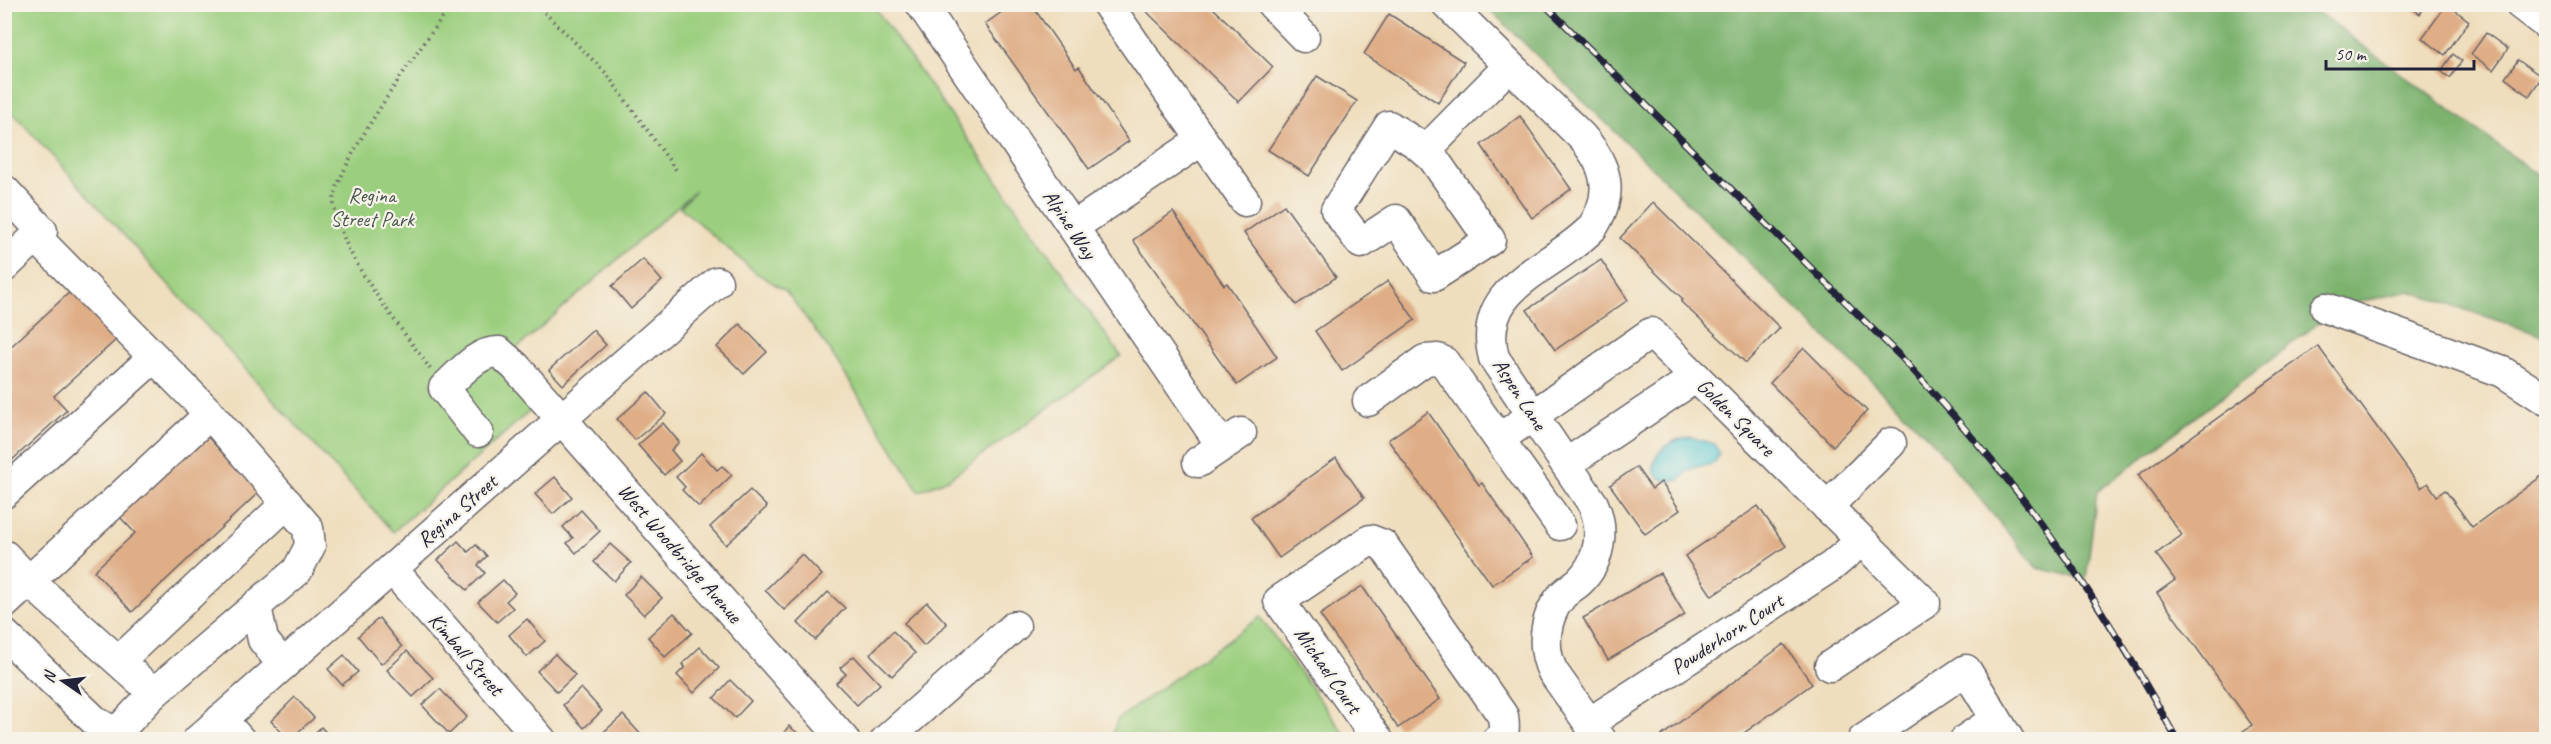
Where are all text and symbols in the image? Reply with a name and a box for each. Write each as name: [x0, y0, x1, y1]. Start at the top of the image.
scale bar: [2326, 33, 2474, 71]
text: 50 m: [2335, 43, 2368, 65]
park label: Regina Street Park: [330, 182, 415, 232]
street label: Alpine Way: [1037, 184, 1104, 265]
street label: Aspen Lane: [1487, 353, 1553, 436]
street label: Golden Square: [1692, 373, 1781, 462]
street label: Regina Street: [412, 468, 504, 553]
street label: West Woodbridge Avenue: [612, 478, 748, 629]
street label: Powderhorn Court: [1666, 587, 1790, 680]
street label: Kimball Street: [423, 607, 510, 702]
street label: Michael Court: [1289, 622, 1368, 720]
north arrow: [33, 651, 93, 711]
text: N: [39, 667, 61, 685]

